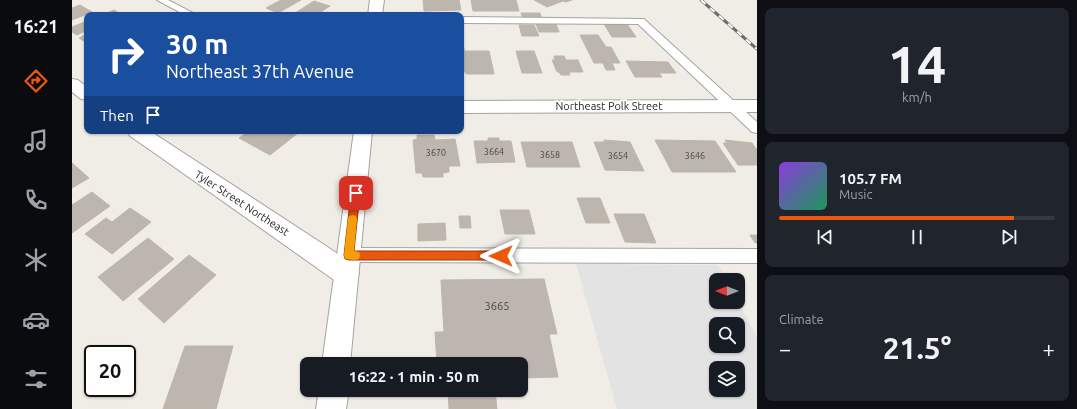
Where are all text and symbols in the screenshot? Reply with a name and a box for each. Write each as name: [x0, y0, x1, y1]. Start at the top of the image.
text: 16:21: [13, 16, 59, 36]
icon: right: [100, 28, 152, 80]
text: 30 m: [166, 28, 228, 59]
text: 14: [888, 35, 946, 93]
text: Northeast 37th Avenue: [166, 61, 354, 81]
icon: directions: [22, 67, 50, 95]
text: km/h: [902, 90, 932, 104]
street label: Northeast Polk Street: [556, 100, 663, 112]
icon: arrive: [142, 104, 164, 126]
text: Then: [100, 107, 134, 124]
icon: music: [22, 127, 50, 155]
house number: 3664: [484, 147, 504, 157]
house number: 3670: [426, 148, 446, 158]
house number: 3658: [540, 150, 560, 160]
house number: 3654: [608, 151, 628, 161]
house number: 3646: [685, 151, 705, 161]
street label: Tyler Street Northeast: [193, 168, 292, 238]
text: 105.7 FM: [839, 170, 902, 187]
pin: [339, 176, 373, 210]
icon: arrive: [345, 182, 367, 204]
icon: phone: [22, 186, 50, 214]
text: Music: [839, 187, 873, 201]
icon: previous: [814, 226, 836, 248]
icon: pause: [906, 226, 928, 248]
icon: next: [998, 226, 1020, 248]
position arrow: [480, 235, 522, 277]
icon: climate: [22, 246, 50, 274]
north arrow: [709, 273, 745, 309]
map controls: [709, 273, 745, 397]
house number: 3665: [485, 300, 509, 312]
icon: car: [22, 306, 50, 334]
text: Climate: [779, 312, 824, 326]
button: search: [709, 317, 745, 353]
text: 21.5°: [883, 331, 951, 365]
text: −: [779, 336, 791, 361]
text: +: [1043, 336, 1055, 361]
speed limit sign: 20: [84, 345, 136, 397]
button: layers: [709, 361, 745, 397]
icon: filters: [22, 365, 50, 393]
text: 16:22 · 1 min · 50 m: [349, 368, 479, 385]

